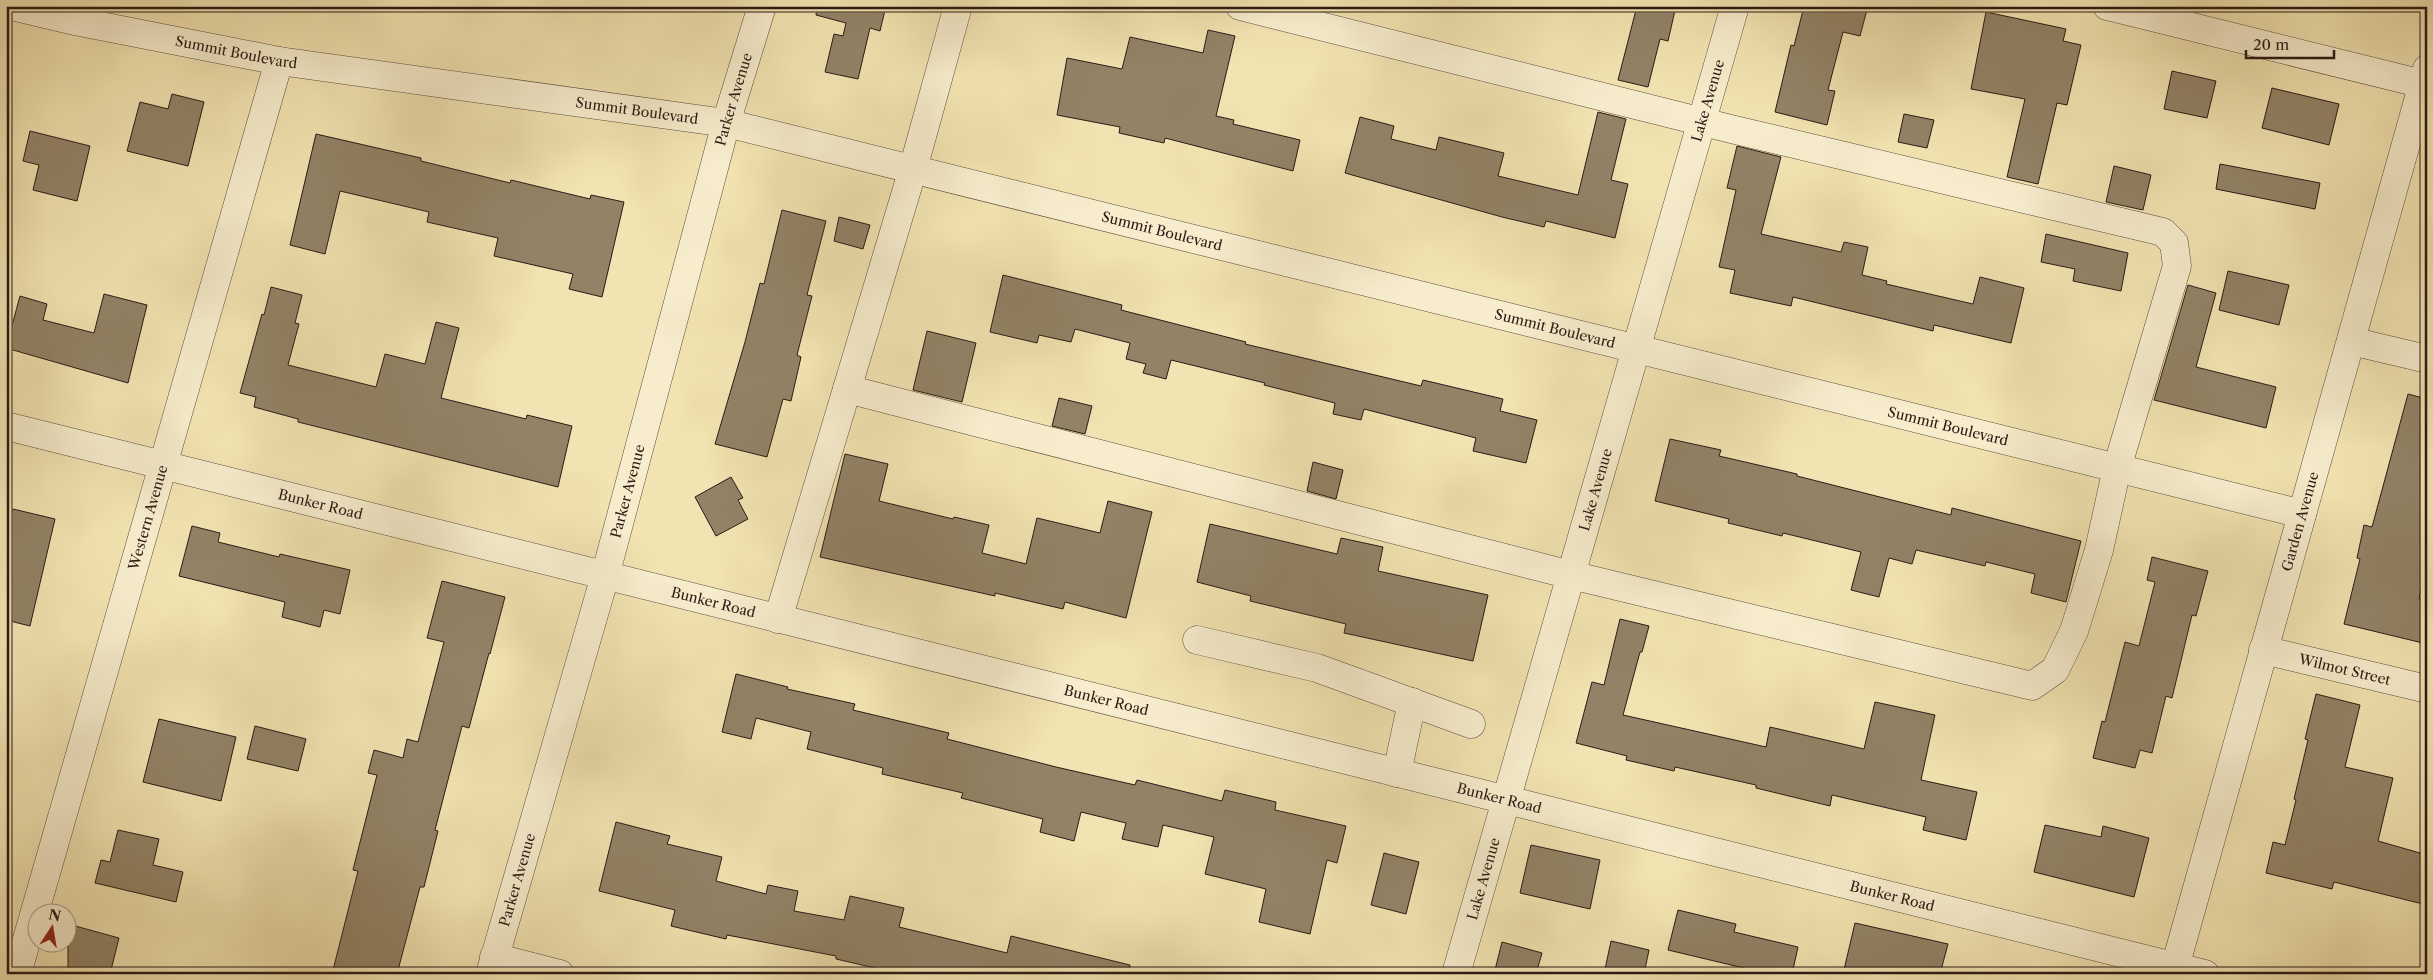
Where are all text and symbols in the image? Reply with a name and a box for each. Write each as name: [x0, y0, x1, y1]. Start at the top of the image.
scale bar: [2246, 28, 2333, 60]
street label: Summit Boulevard: [174, 32, 299, 72]
text: 20 m: [2253, 35, 2289, 54]
street label: Parker Avenue: [711, 50, 756, 148]
street label: Lake Avenue: [1687, 57, 1728, 144]
street label: Summit Boulevard: [574, 93, 700, 128]
street label: Summit Boulevard: [1100, 208, 1225, 255]
street label: Summit Boulevard: [1493, 305, 1618, 352]
street label: Summit Boulevard: [1886, 403, 2011, 450]
street label: Parker Avenue: [607, 442, 649, 540]
street label: Lake Avenue: [1575, 446, 1616, 533]
street label: Western Avenue: [124, 463, 172, 573]
street label: Garden Avenue: [2277, 470, 2323, 573]
street label: Bunker Road: [276, 485, 365, 524]
street label: Bunker Road: [669, 583, 758, 622]
street label: Wilmot Street: [2296, 650, 2392, 689]
street label: Bunker Road: [1062, 681, 1151, 720]
street label: Bunker Road: [1455, 779, 1544, 817]
street label: Parker Avenue: [495, 831, 539, 929]
street label: Lake Avenue: [1463, 835, 1504, 922]
street label: Bunker Road: [1848, 877, 1937, 915]
north arrow: [28, 902, 78, 952]
text: N: [47, 905, 63, 925]

